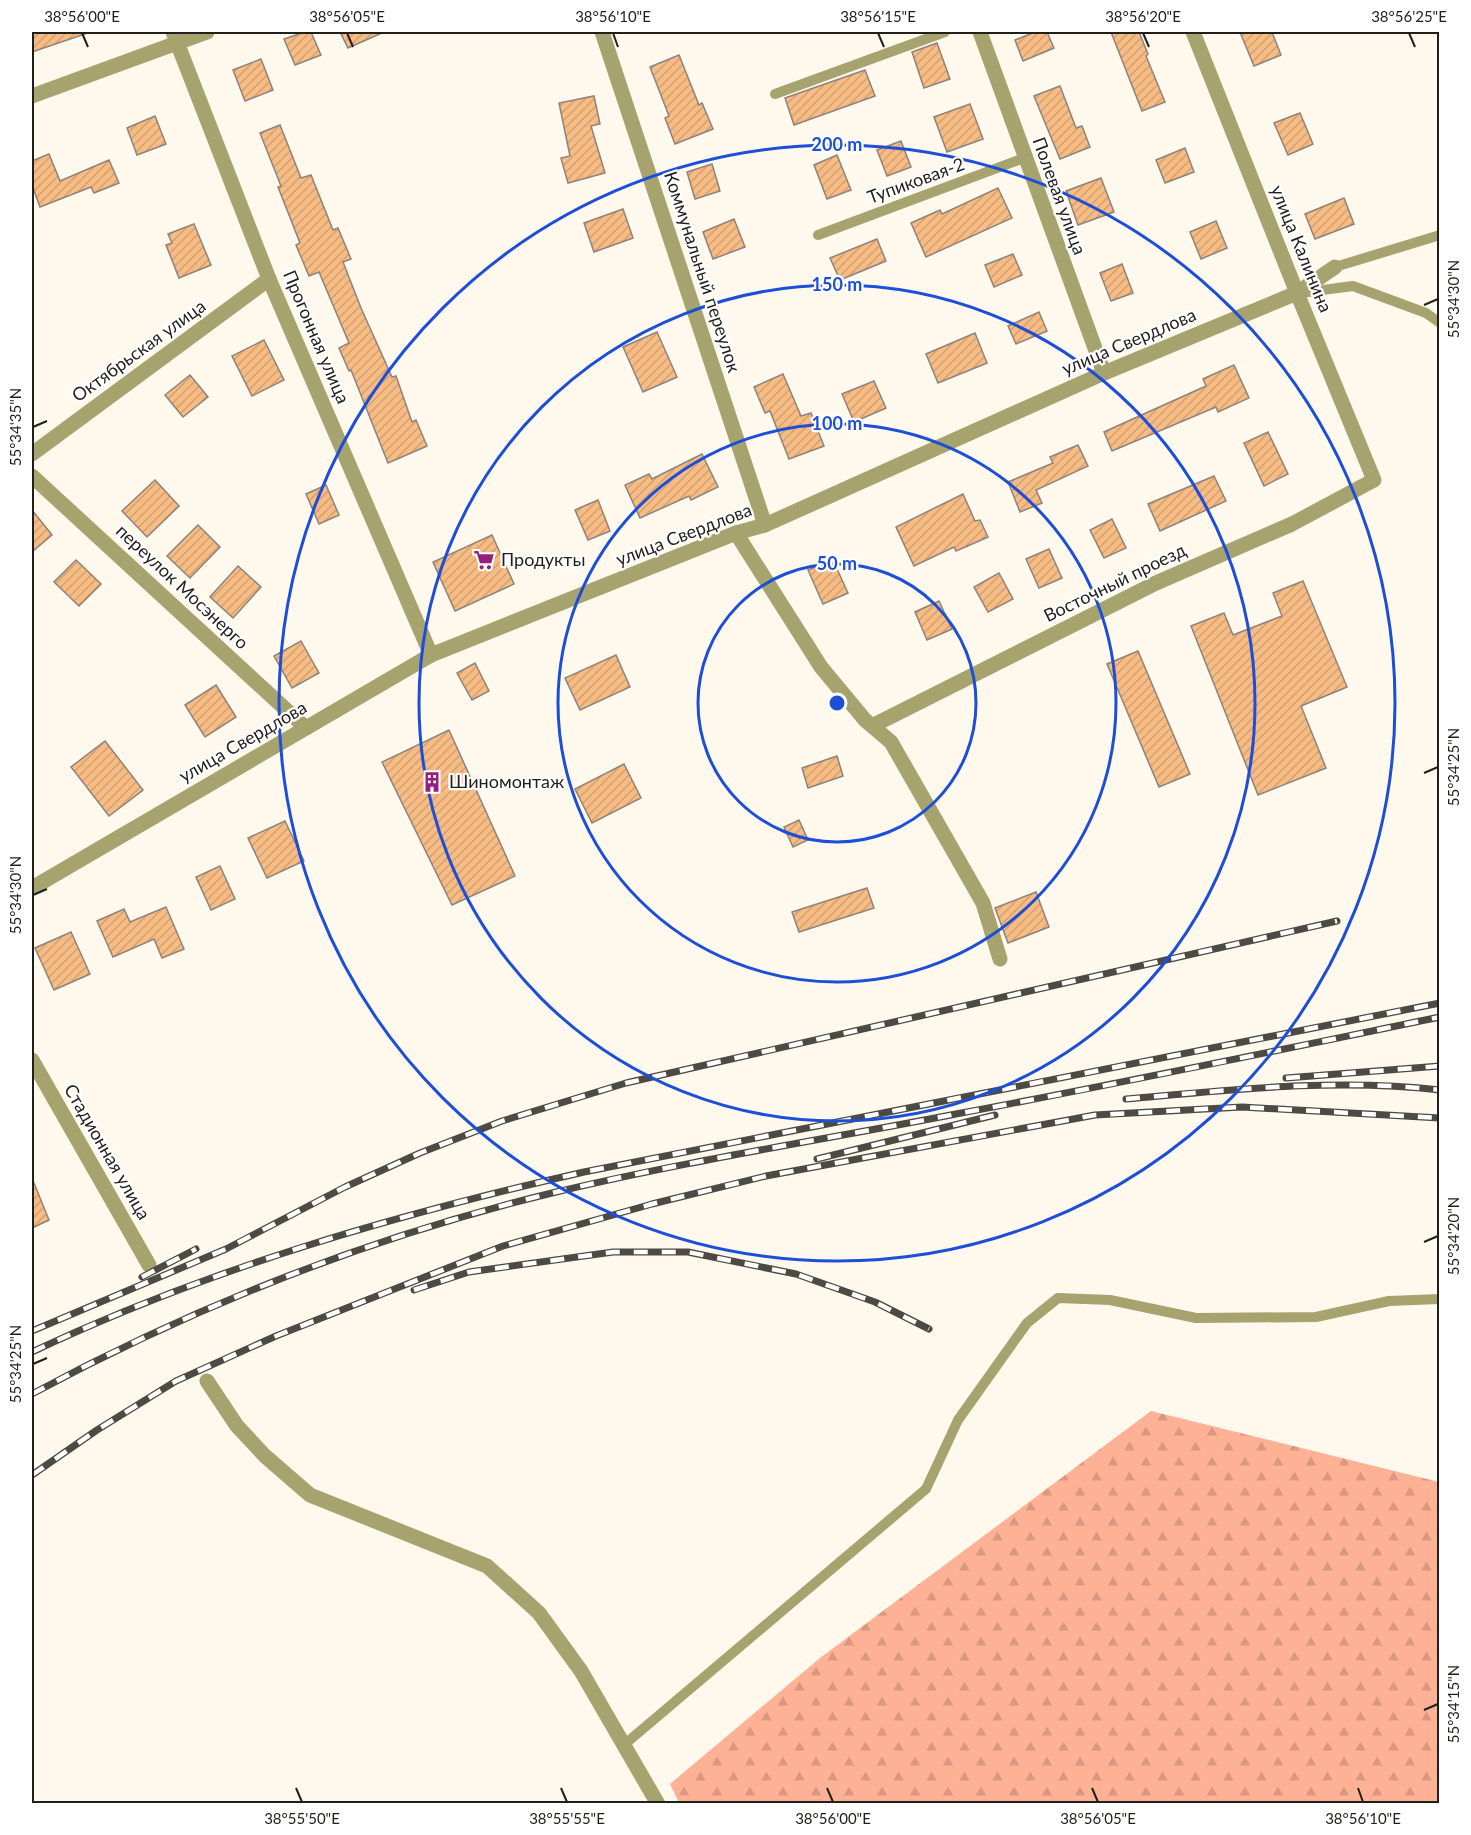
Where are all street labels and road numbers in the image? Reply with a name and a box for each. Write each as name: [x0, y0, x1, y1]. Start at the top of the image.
street label: Полевая улица: [1028, 134, 1091, 257]
street label: Тупиковая-2: [864, 152, 967, 208]
street label: Коммунальный переулок: [660, 168, 746, 376]
street label: улица Калинина: [1266, 182, 1337, 315]
street label: Прогонная улица: [279, 267, 355, 406]
street label: Октябрьская улица: [67, 294, 210, 406]
street label: улица Свердлова: [1058, 303, 1199, 379]
street label: улица Свердлова: [613, 498, 755, 570]
street label: переулок Мосэнерго: [112, 519, 253, 653]
street label: Восточный проезд: [1040, 538, 1189, 626]
street label: улица Свердлова: [175, 696, 310, 787]
street label: Стадионная улица: [60, 1080, 156, 1223]

